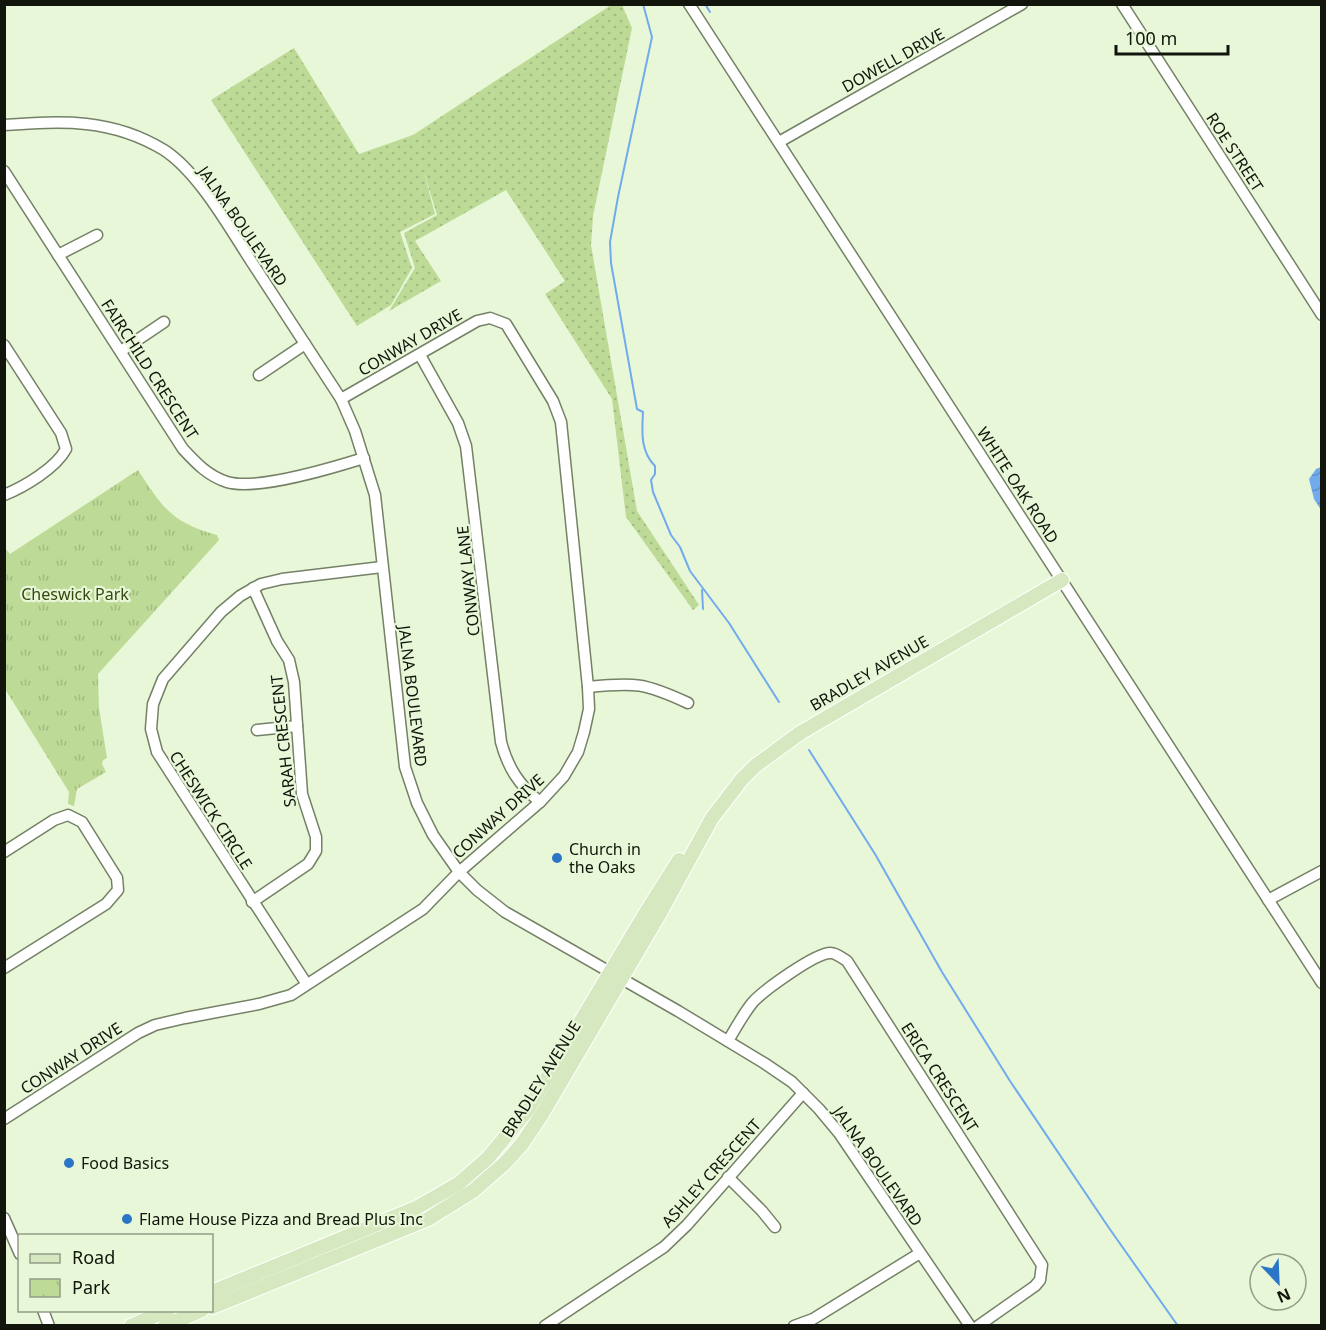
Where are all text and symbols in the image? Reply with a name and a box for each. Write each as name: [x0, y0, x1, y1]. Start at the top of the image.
scale bar: [1116, 18, 1228, 56]
street label: DOWELL DRIVE: [838, 23, 948, 97]
text: 100 m: [1125, 26, 1177, 50]
street label: ROE STREET: [1201, 108, 1269, 196]
street label: JALNA BOULEVARD: [192, 160, 293, 291]
street label: FAIRCHILD CRESCENT: [96, 295, 204, 443]
street label: CONWAY DRIVE: [354, 303, 466, 381]
street label: WHITE OAK ROAD: [972, 423, 1064, 547]
street label: CONWAY LANE: [451, 525, 485, 637]
park label: Cheswick Park: [21, 583, 129, 605]
street label: JALNA BOULEVARD: [393, 622, 433, 768]
street label: BRADLEY AVENUE: [806, 630, 932, 716]
street label: SARAH CRESCENT: [265, 674, 301, 808]
street label: CHESWICK CIRCLE: [164, 747, 258, 873]
street label: CONWAY DRIVE: [447, 769, 549, 863]
place label: Church in the Oaks: [569, 838, 641, 878]
marker: Church in the Oaks: [550, 851, 564, 865]
street label: CONWAY DRIVE: [16, 1017, 126, 1099]
street label: BRADLEY AVENUE: [496, 1017, 586, 1141]
street label: ERICA CRESCENT: [896, 1018, 984, 1136]
street label: JALNA BOULEVARD: [827, 1100, 928, 1231]
street label: ASHLEY CRESCENT: [656, 1114, 766, 1232]
place label: Food Basics: [81, 1152, 169, 1174]
marker: Food Basics: [62, 1156, 76, 1170]
place label: Flame House Pizza and Bread Plus Inc: [139, 1208, 423, 1230]
marker: Flame House Pizza and Bread Plus Inc: [120, 1212, 134, 1226]
legend: [18, 1234, 213, 1312]
text: Road: [72, 1245, 115, 1269]
north arrow: [1248, 1252, 1308, 1312]
text: Park: [72, 1275, 110, 1299]
text: N: [1274, 1283, 1294, 1308]

